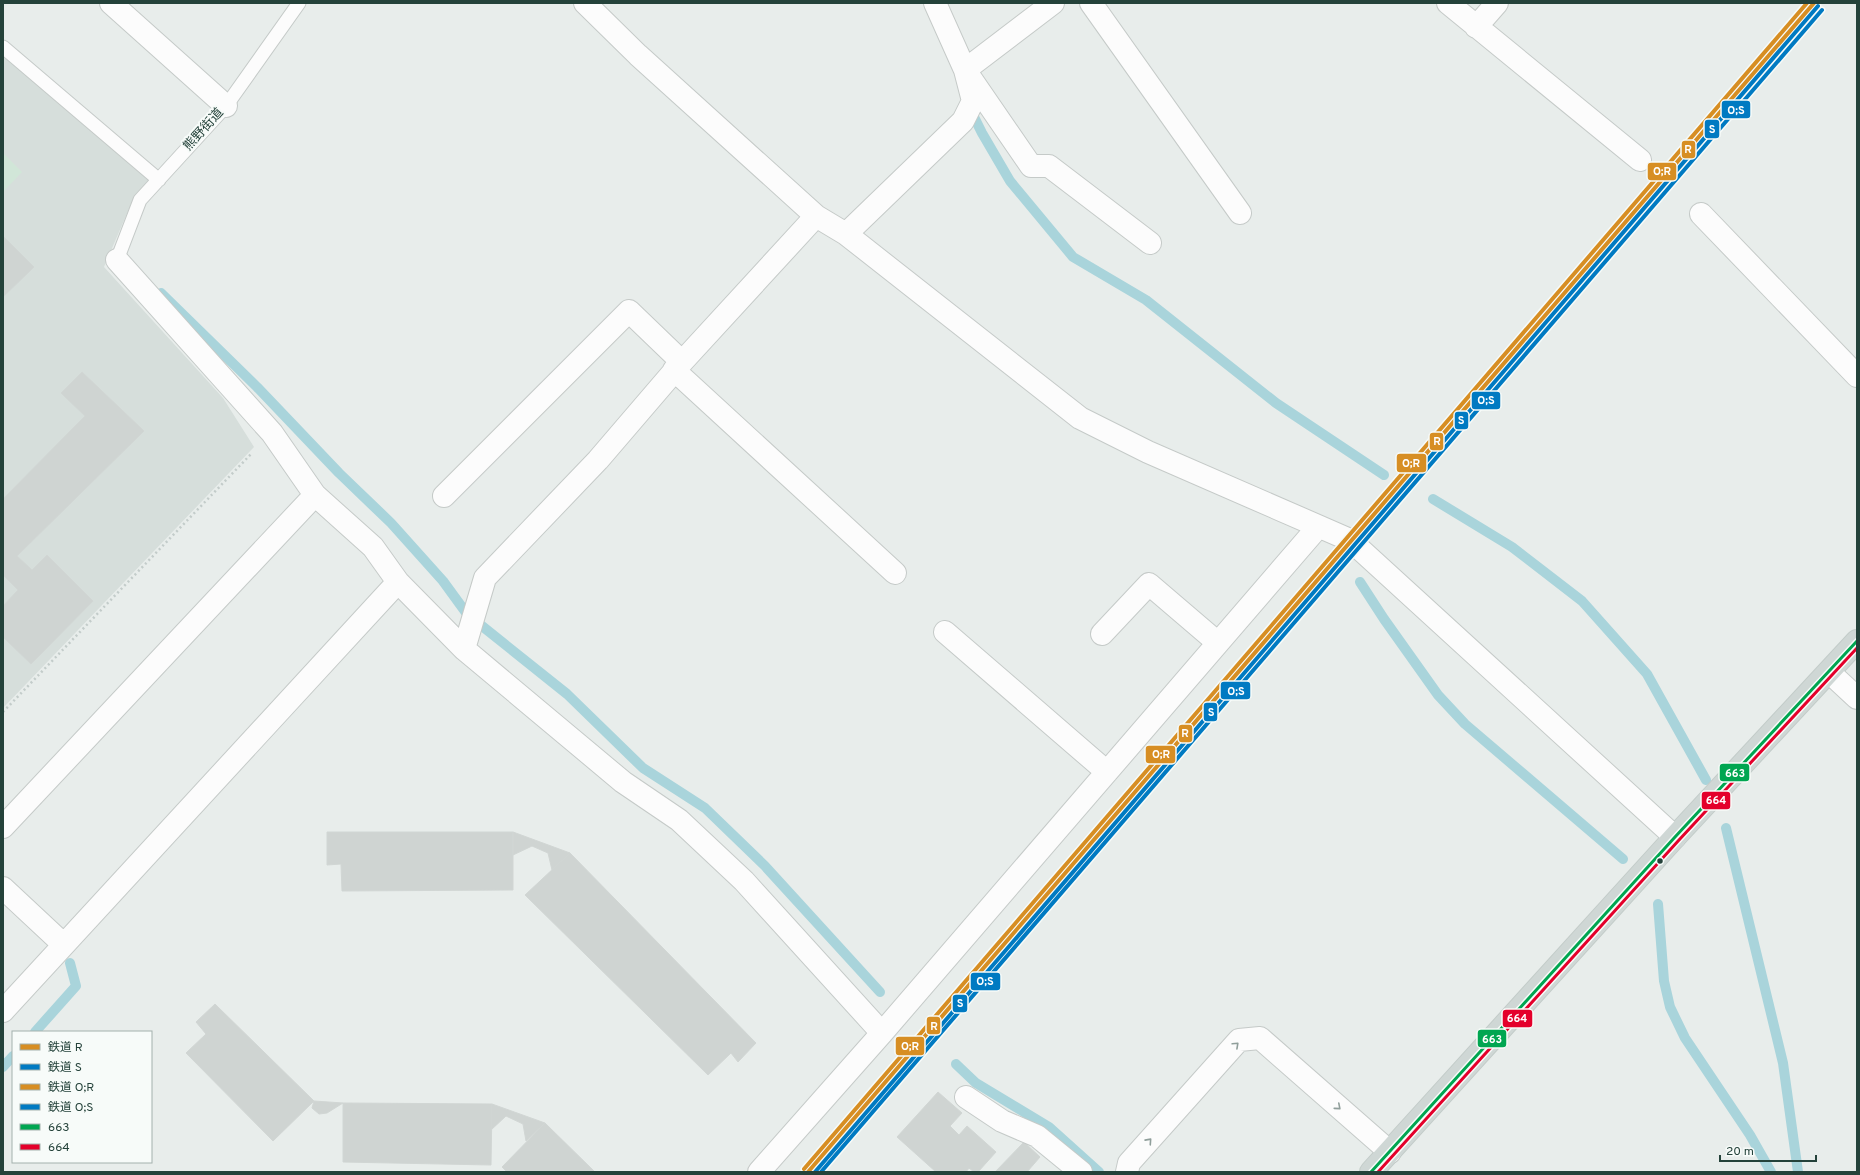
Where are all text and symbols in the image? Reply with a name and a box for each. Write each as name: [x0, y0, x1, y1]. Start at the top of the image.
line badge: O;S: [1721, 100, 1751, 119]
text: O;S: [1727, 104, 1745, 118]
street label: 熊野街道: [180, 105, 227, 155]
line badge: S: [1704, 119, 1720, 139]
text: S: [1709, 123, 1716, 137]
line badge: R: [1681, 140, 1696, 159]
text: R: [1684, 143, 1692, 157]
line badge: O;R: [1647, 162, 1677, 181]
text: O;R: [1653, 165, 1671, 179]
line badge: O;S: [1471, 391, 1501, 410]
text: O;S: [1477, 394, 1495, 408]
line badge: S: [1454, 411, 1469, 430]
text: S: [1458, 414, 1465, 428]
line badge: R: [1429, 432, 1444, 451]
text: R: [1433, 435, 1441, 449]
line badge: O;R: [1396, 453, 1427, 473]
text: O;R: [1402, 457, 1420, 471]
line badge: O;S: [1220, 681, 1251, 700]
text: O;S: [1227, 685, 1245, 699]
line badge: S: [1203, 702, 1218, 722]
text: S: [1208, 706, 1215, 720]
line badge: R: [1178, 724, 1193, 743]
text: R: [1181, 727, 1189, 741]
line badge: O;R: [1145, 745, 1176, 764]
text: O;R: [1152, 748, 1170, 762]
line badge: 663: [1719, 763, 1750, 782]
text: 663: [1725, 767, 1745, 781]
line badge: 664: [1701, 791, 1731, 810]
text: 664: [1706, 794, 1726, 808]
unlabelled marker: [1655, 856, 1665, 866]
line badge: O;S: [970, 972, 1001, 991]
text: O;S: [976, 975, 994, 989]
line badge: S: [952, 994, 968, 1013]
text: S: [957, 997, 964, 1011]
line badge: 664: [1502, 1009, 1533, 1028]
text: 664: [1507, 1012, 1527, 1026]
line badge: R: [926, 1016, 941, 1035]
text: R: [930, 1020, 938, 1034]
line badge: 663: [1477, 1029, 1507, 1048]
legend: [12, 1031, 152, 1163]
text: 663: [1482, 1033, 1502, 1047]
line badge: O;R: [895, 1036, 925, 1056]
text: 鉄道 R: [48, 1040, 83, 1056]
text: O;R: [901, 1040, 919, 1054]
one-way arrow: [1231, 1042, 1239, 1049]
text: 鉄道 S: [48, 1060, 82, 1076]
text: 鉄道 O;R: [48, 1080, 94, 1096]
text: 鉄道 O;S: [48, 1100, 93, 1116]
one-way arrow: [1334, 1102, 1341, 1109]
text: 663: [48, 1120, 70, 1136]
scale bar: [1720, 1137, 1816, 1163]
one-way arrow: [1144, 1138, 1152, 1146]
text: 664: [48, 1140, 70, 1156]
text: 20 m: [1726, 1144, 1754, 1160]

